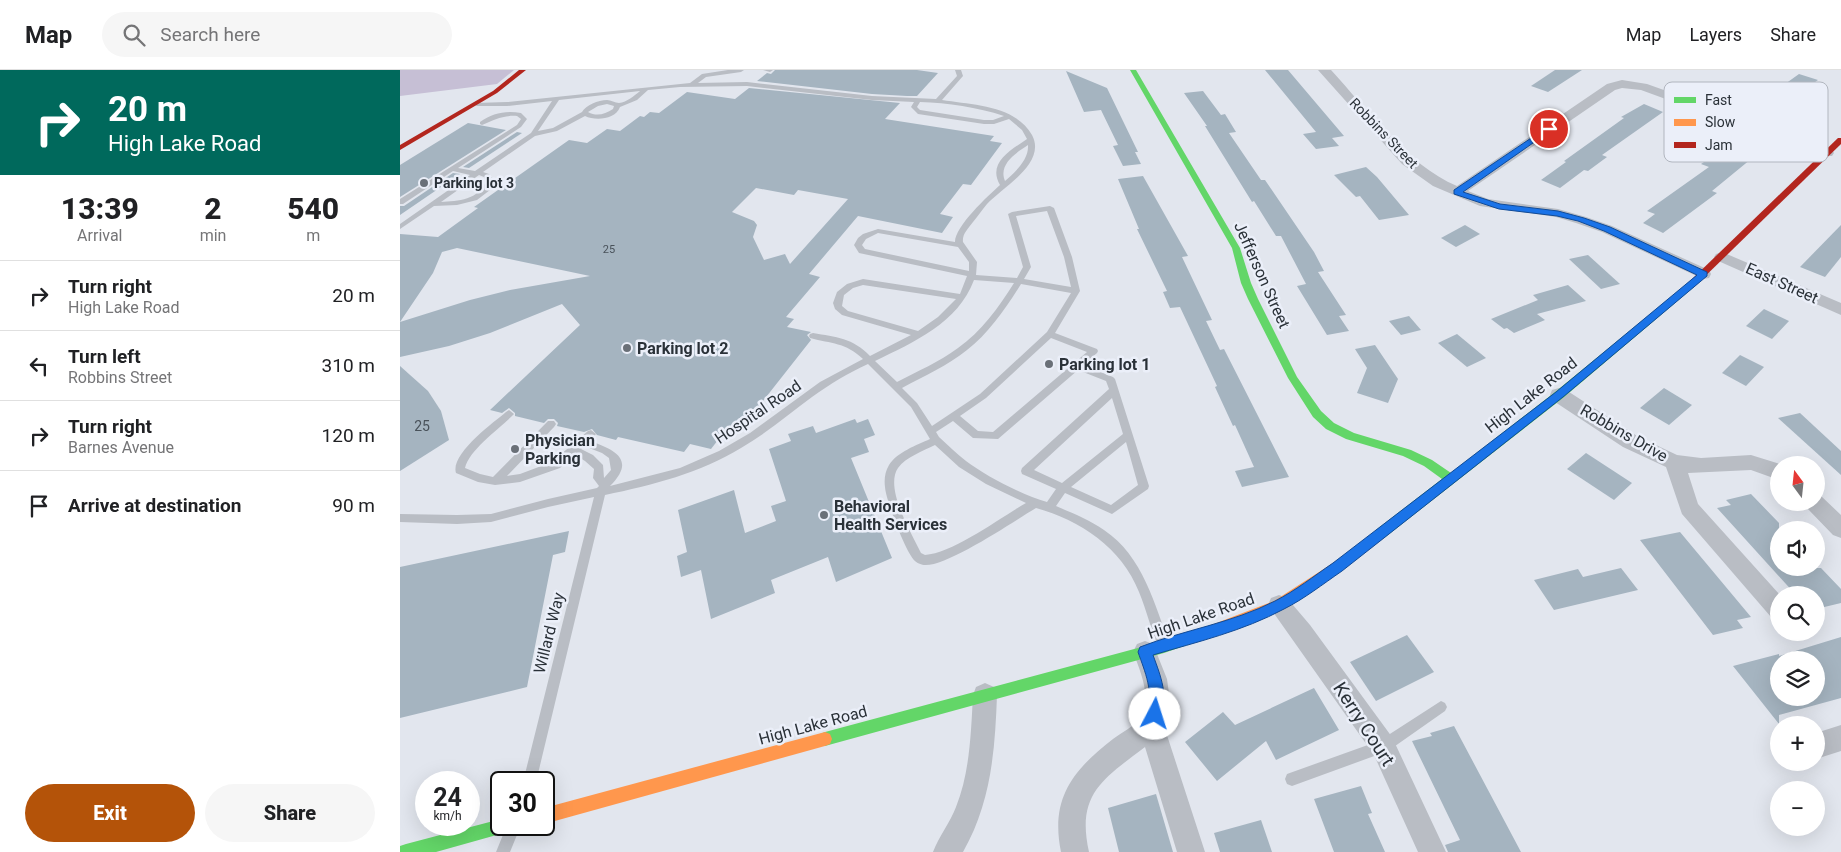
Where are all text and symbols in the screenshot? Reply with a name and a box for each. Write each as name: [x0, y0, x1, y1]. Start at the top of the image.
search box: [102, 12, 452, 57]
text: Map: [25, 21, 72, 49]
icon: search: [120, 21, 148, 49]
text: Search here: [160, 23, 260, 46]
text: Map: [1626, 24, 1661, 45]
text: Layers: [1689, 24, 1742, 45]
text: Share: [1770, 24, 1816, 45]
legend: [1664, 82, 1828, 162]
text: 20 m: [108, 89, 187, 130]
icon: right: [25, 90, 90, 155]
text: Fast: [1705, 92, 1732, 108]
street label: Robbins Street: [1347, 95, 1422, 172]
pin: [1528, 108, 1570, 150]
text: Slow: [1705, 114, 1736, 130]
icon: arrive: [1535, 115, 1563, 143]
text: High Lake Road: [108, 131, 261, 156]
text: Jam: [1705, 137, 1733, 153]
place label: Parking lot 3: [434, 175, 514, 191]
marker: Parking lot 3: [418, 177, 430, 189]
text: 13:39: [61, 191, 139, 226]
text: 2: [204, 191, 222, 226]
text: 540: [287, 191, 339, 226]
street label: Jefferson Street: [1230, 219, 1294, 331]
text: Arrival: [77, 226, 123, 245]
text: min: [200, 226, 226, 245]
text: m: [306, 226, 320, 245]
house number: 25: [603, 243, 615, 256]
street label: East Street: [1743, 259, 1821, 307]
text: Turn right: [68, 275, 152, 298]
icon: right: [25, 282, 53, 310]
text: 20 m: [332, 284, 375, 307]
text: High Lake Road: [68, 298, 180, 317]
place label: Parking lot 2: [637, 339, 728, 358]
marker: Parking lot 2: [621, 342, 633, 354]
text: Turn left: [68, 345, 141, 368]
icon: left: [25, 352, 53, 380]
street label: High Lake Road: [1481, 353, 1581, 437]
text: 310 m: [322, 354, 375, 377]
place label: Parking lot 1: [1059, 355, 1150, 374]
marker: Parking lot 1: [1043, 358, 1055, 370]
text: Robbins Street: [68, 368, 172, 387]
street label: Hospital Road: [711, 376, 805, 448]
street label: Robbins Drive: [1577, 400, 1671, 466]
text: Turn right: [68, 415, 152, 438]
house number: 25: [414, 418, 430, 434]
icon: right: [25, 422, 53, 450]
text: 120 m: [322, 424, 375, 447]
place label: Physician Parking: [525, 431, 595, 468]
text: Barnes Avenue: [68, 438, 174, 457]
marker: Physician Parking: [509, 443, 521, 455]
north arrow: [1770, 456, 1825, 511]
map controls: [1770, 456, 1825, 836]
icon: arrive: [25, 492, 53, 520]
text: Arrive at destination: [68, 494, 241, 517]
text: 90 m: [332, 494, 375, 517]
place label: Behavioral Health Services: [834, 497, 947, 534]
marker: Behavioral Health Services: [818, 509, 830, 521]
button: sound: [1770, 521, 1825, 576]
button: search: [1770, 586, 1825, 641]
street label: High Lake Road: [1145, 589, 1257, 643]
street label: Willard Way: [530, 590, 568, 676]
button: layers: [1770, 651, 1825, 706]
street label: Kerry Court: [1328, 678, 1400, 770]
position arrow: [1128, 687, 1180, 739]
street label: High Lake Road: [757, 701, 869, 749]
button: +: [1770, 716, 1825, 771]
speed limit sign: 30: [490, 771, 555, 836]
button: −: [1770, 781, 1825, 836]
text: 24: [433, 783, 462, 812]
button: Exit: [25, 784, 195, 842]
button: Share: [205, 784, 375, 842]
text: km/h: [433, 809, 462, 823]

